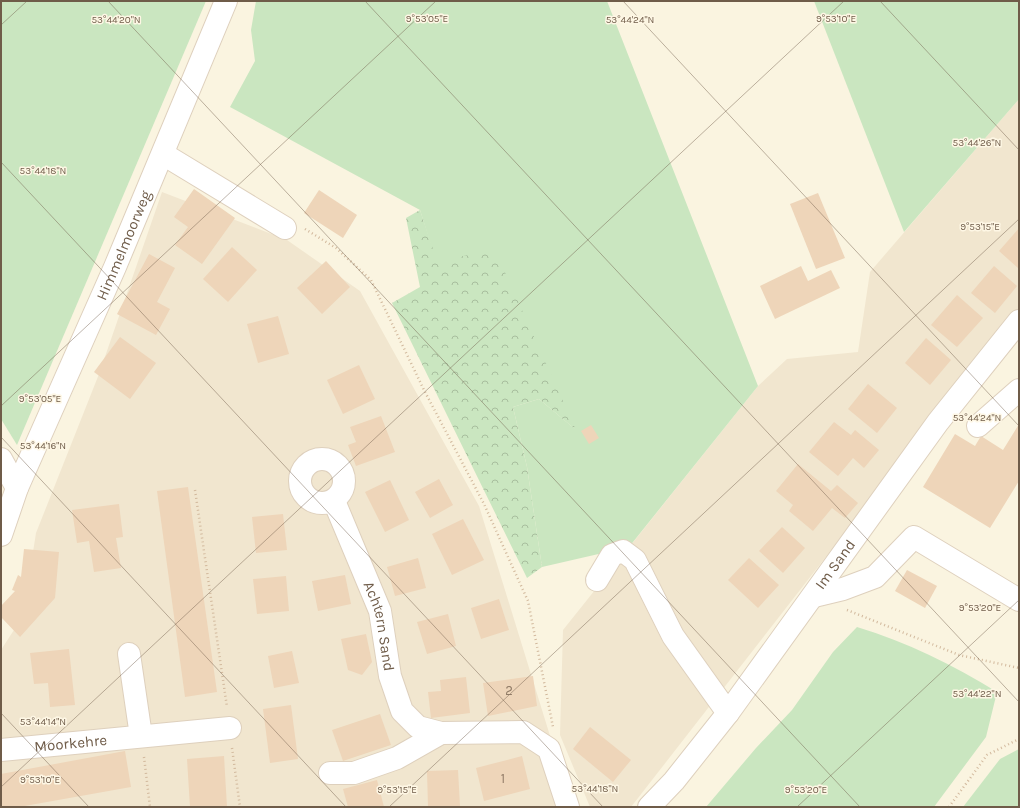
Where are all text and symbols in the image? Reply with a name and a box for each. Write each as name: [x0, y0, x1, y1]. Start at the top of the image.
text: 9°53'05"E: [406, 13, 448, 25]
text: 9°53'10"E: [816, 13, 856, 25]
text: 53°44'20"N: [91, 14, 141, 26]
text: 53°44'24"N: [606, 14, 654, 26]
text: 53°44'26"N: [953, 137, 1001, 149]
text: 53°44'18"N: [20, 165, 66, 177]
street label: Himmelmoorweg: [92, 187, 155, 303]
text: 9°53'15"E: [960, 221, 1000, 233]
text: 9°53'05"E: [19, 393, 61, 405]
text: 53°44'24"N: [953, 412, 1001, 424]
text: 53°44'16"N: [20, 440, 66, 452]
street label: Im Sand: [811, 536, 859, 593]
street label: Achtern Sand: [360, 579, 398, 673]
text: 9°53'20"E: [959, 602, 1001, 614]
house number: 2: [505, 683, 513, 698]
text: 53°44'22"N: [953, 688, 1001, 700]
text: 53°44'14"N: [20, 716, 66, 728]
street label: Moorkehre: [34, 731, 108, 756]
house number: 1: [501, 771, 505, 786]
text: 9°53'10"E: [20, 774, 60, 786]
text: 53°44'18"N: [572, 783, 618, 795]
text: 9°53'15"E: [377, 784, 417, 796]
text: 9°53'20"E: [785, 784, 827, 796]

